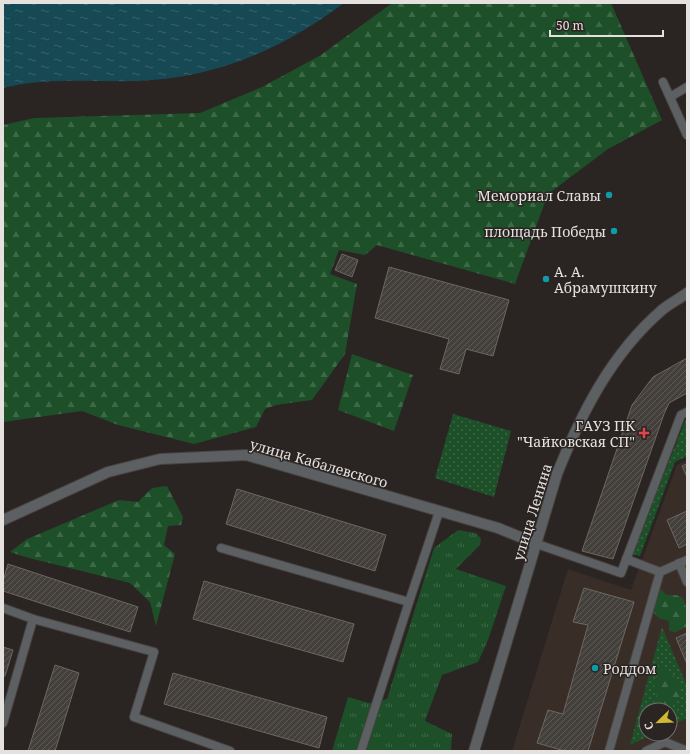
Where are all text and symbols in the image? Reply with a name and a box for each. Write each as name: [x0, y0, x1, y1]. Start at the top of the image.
scale bar: [550, 12, 663, 38]
text: 50 m: [556, 17, 584, 34]
place label: Мемориал Славы: [478, 186, 601, 205]
marker: Мемориал Славы: [604, 190, 614, 200]
place label: площадь Победы: [484, 222, 606, 241]
marker: площадь Победы: [609, 226, 619, 236]
place label: А. А. Абрамушкину: [554, 262, 657, 297]
marker: А. А. Абрамушкину: [541, 274, 551, 284]
place label: ГАУЗ ПК "Чайковская СП": [517, 416, 635, 451]
marker: ГАУЗ ПК "Чайковская СП": [638, 427, 650, 439]
street label: улица Кабалевского: [248, 434, 390, 492]
street label: улица Ленина: [508, 461, 556, 563]
place label: Роддом: [603, 659, 657, 678]
marker: Роддом: [590, 663, 600, 673]
north arrow: [638, 702, 678, 742]
text: С: [640, 720, 657, 732]

